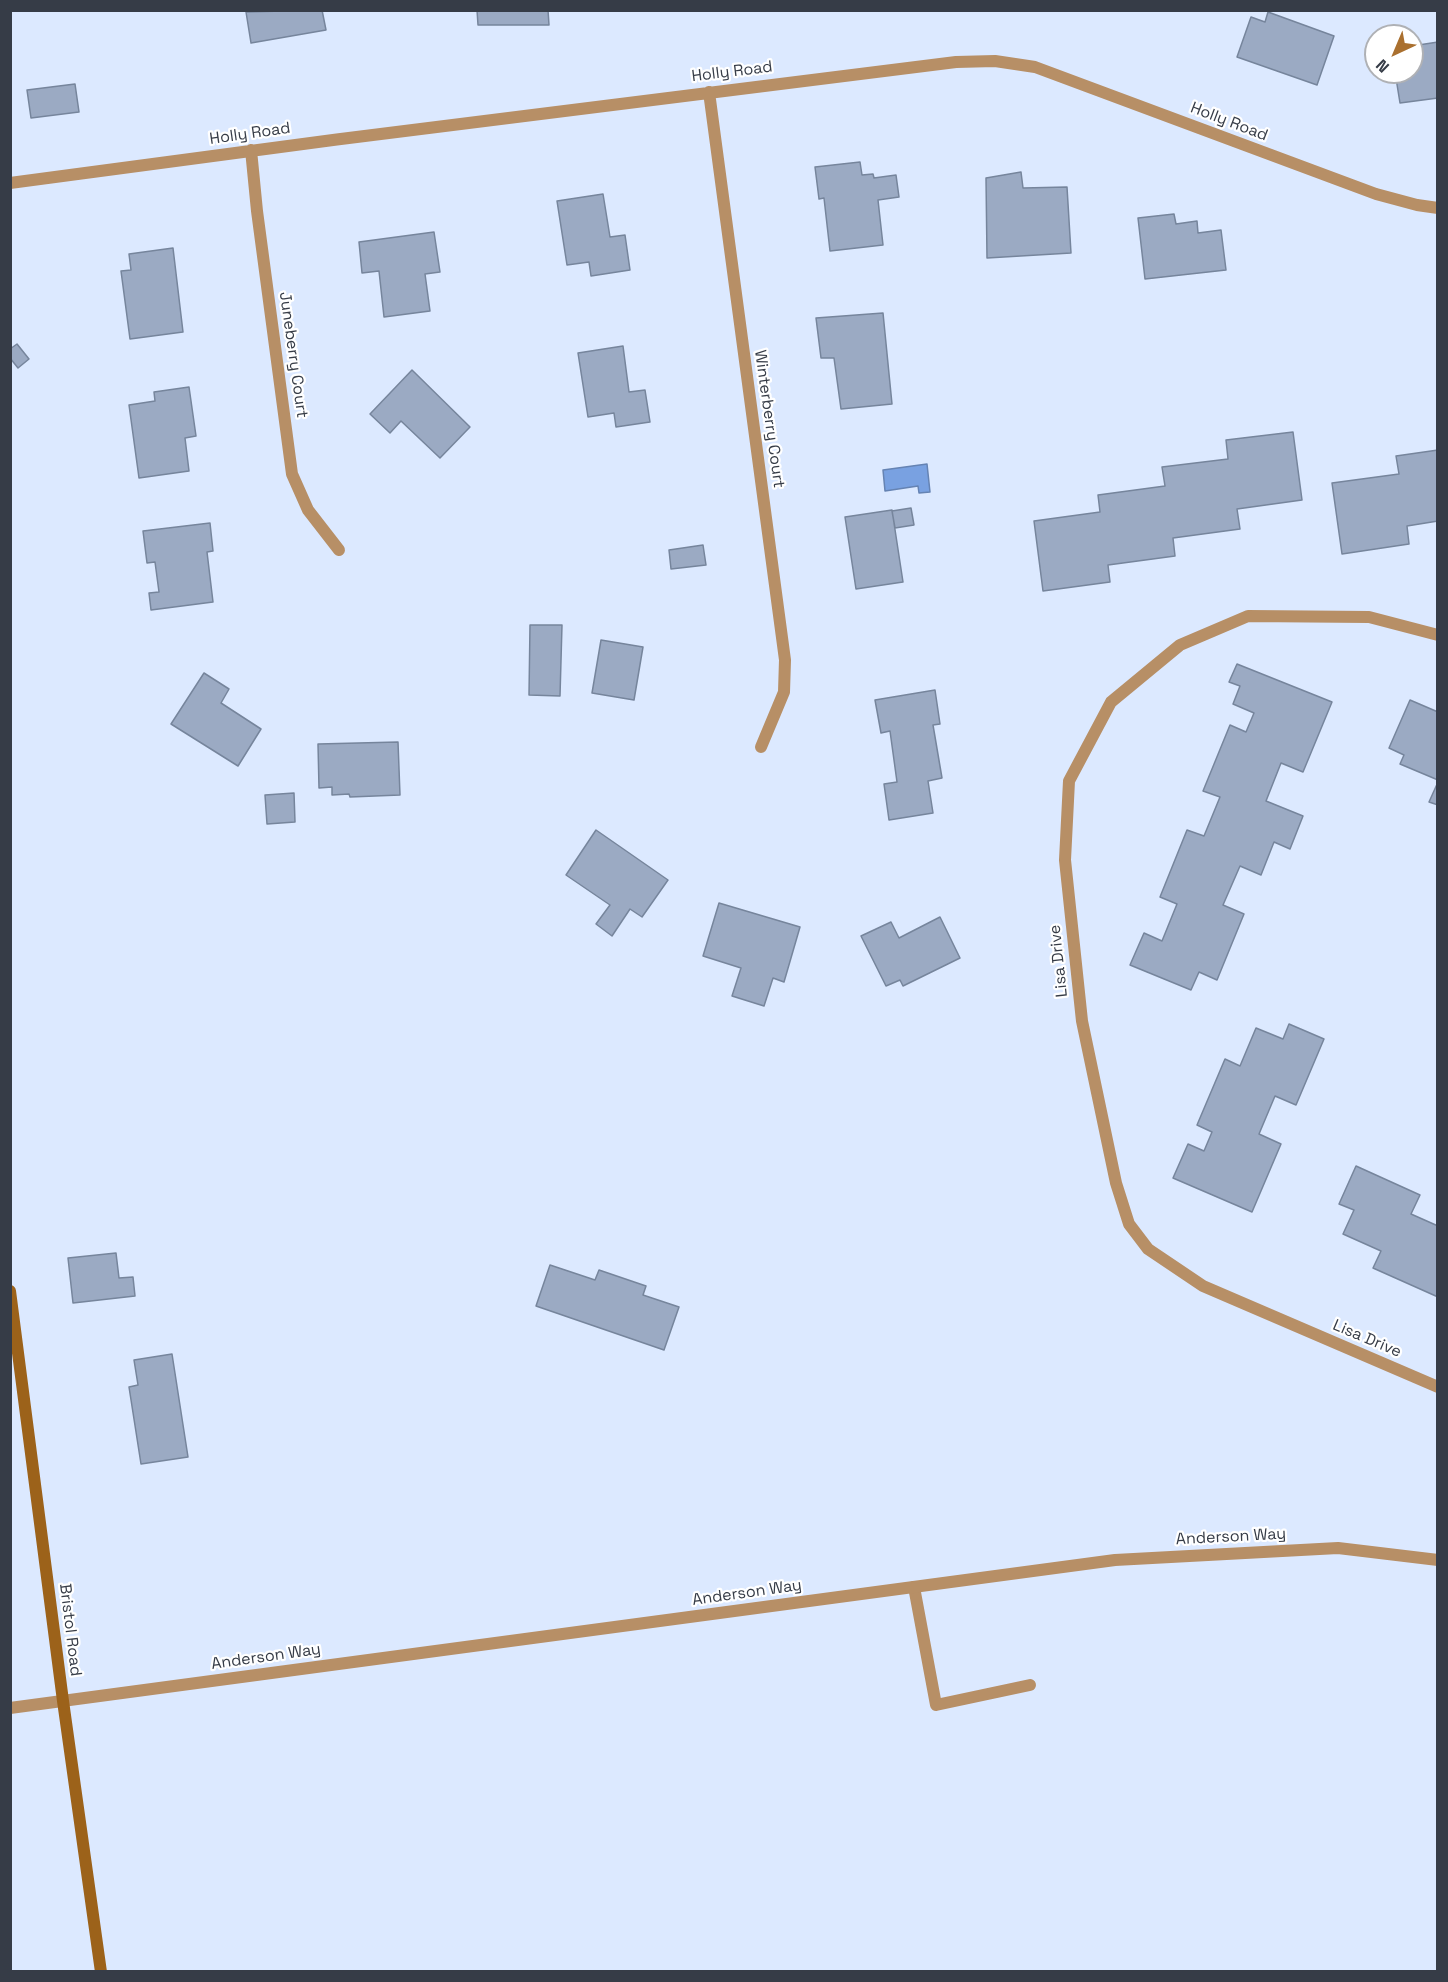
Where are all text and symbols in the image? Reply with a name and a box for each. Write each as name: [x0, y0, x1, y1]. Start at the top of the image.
north arrow: [1364, 24, 1424, 84]
text: N: [1371, 55, 1394, 77]
street label: Holly Road: [690, 58, 774, 86]
street label: Holly Road: [1188, 98, 1270, 146]
street label: Holly Road: [208, 119, 292, 149]
street label: Juneberry Court: [275, 291, 311, 419]
street label: Winterberry Court: [750, 349, 788, 489]
street label: Lisa Drive: [1046, 924, 1072, 998]
street label: Lisa Drive: [1330, 1316, 1404, 1362]
street label: Anderson Way: [1175, 1525, 1287, 1549]
street label: Anderson Way: [691, 1576, 803, 1610]
street label: Bristol Road: [55, 1583, 85, 1677]
street label: Anderson Way: [210, 1640, 322, 1674]

